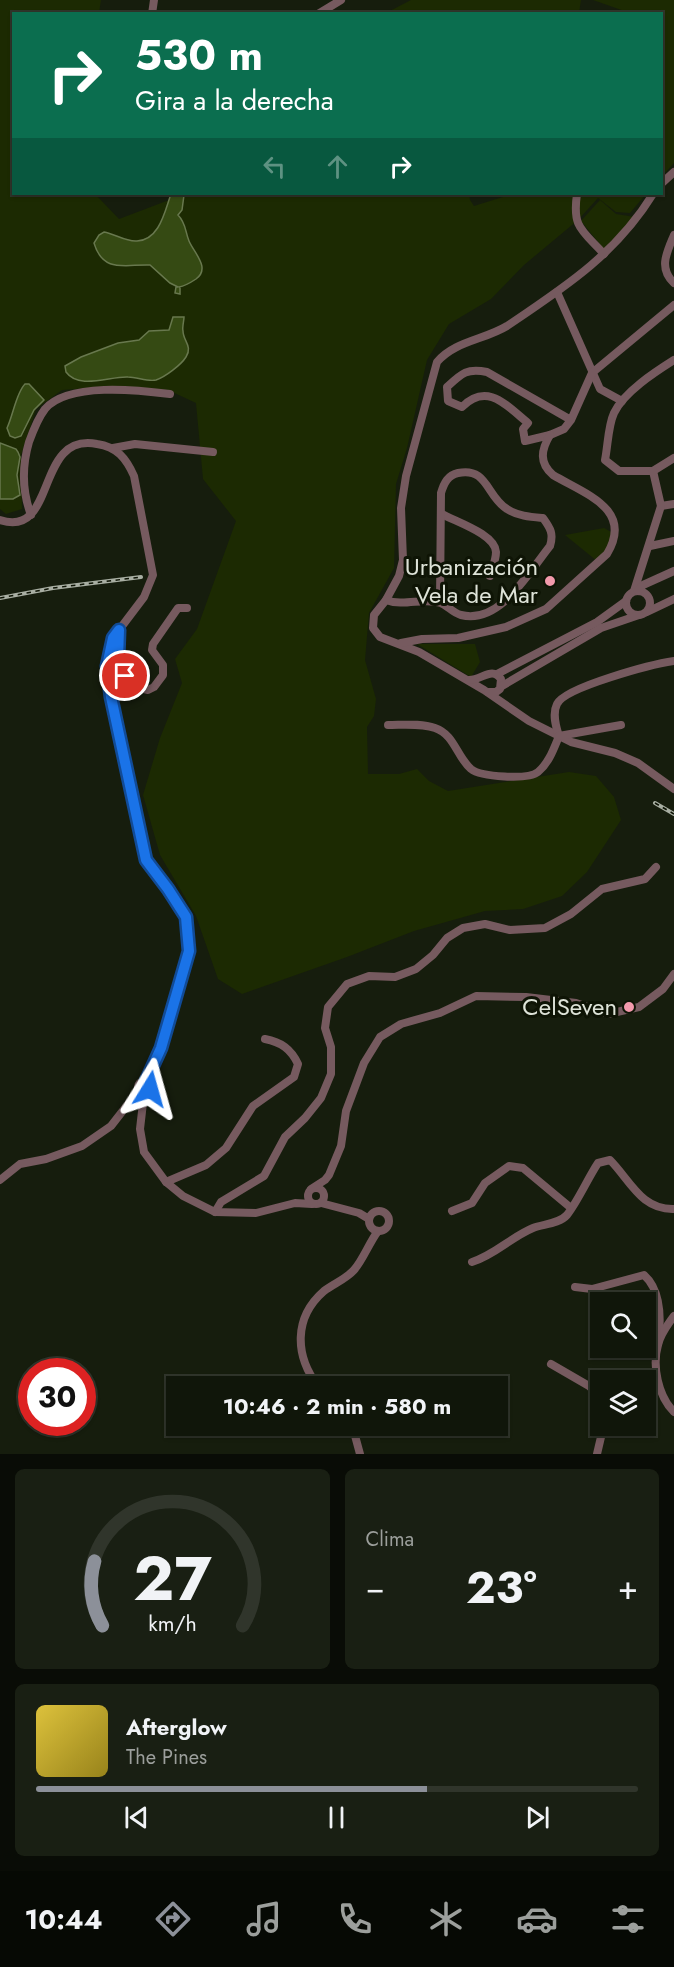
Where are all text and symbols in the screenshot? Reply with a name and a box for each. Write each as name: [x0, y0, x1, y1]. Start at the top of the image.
text: 530 m: [135, 25, 263, 86]
icon: right: [36, 36, 114, 114]
text: Gira a la derecha: [135, 81, 334, 120]
icon: left: [258, 150, 291, 183]
icon: ahead: [321, 150, 354, 183]
icon: right: [384, 150, 417, 183]
place label: Urbanización Vela de Mar: [405, 549, 539, 612]
marker: Urbanización Vela de Mar: [543, 574, 557, 588]
pin: [99, 650, 150, 701]
icon: arrive: [108, 659, 141, 692]
place label: CelSeven: [522, 989, 617, 1024]
marker: CelSeven: [622, 1000, 636, 1014]
position arrow: [118, 1057, 182, 1121]
map controls: [590, 1292, 656, 1436]
button: search: [590, 1292, 656, 1358]
speed limit sign: 30: [18, 1358, 96, 1436]
button: layers: [590, 1370, 656, 1436]
text: 10:46 · 2 min · 580 m: [223, 1390, 451, 1422]
text: Clima: [366, 1525, 414, 1554]
text: 27: [133, 1533, 212, 1623]
text: 23°: [466, 1555, 537, 1620]
text: −: [366, 1564, 385, 1611]
text: +: [618, 1564, 638, 1611]
text: km/h: [148, 1608, 196, 1639]
text: Afterglow: [126, 1711, 227, 1743]
text: The Pines: [126, 1743, 207, 1772]
icon: previous: [120, 1801, 153, 1834]
icon: pause: [320, 1801, 353, 1834]
icon: next: [521, 1801, 554, 1834]
icon: directions: [152, 1898, 194, 1940]
icon: music: [243, 1898, 285, 1940]
icon: phone: [334, 1898, 376, 1940]
icon: climate: [425, 1898, 467, 1940]
icon: car: [516, 1898, 558, 1940]
icon: filters: [607, 1898, 649, 1940]
text: 10:44: [25, 1900, 103, 1939]

